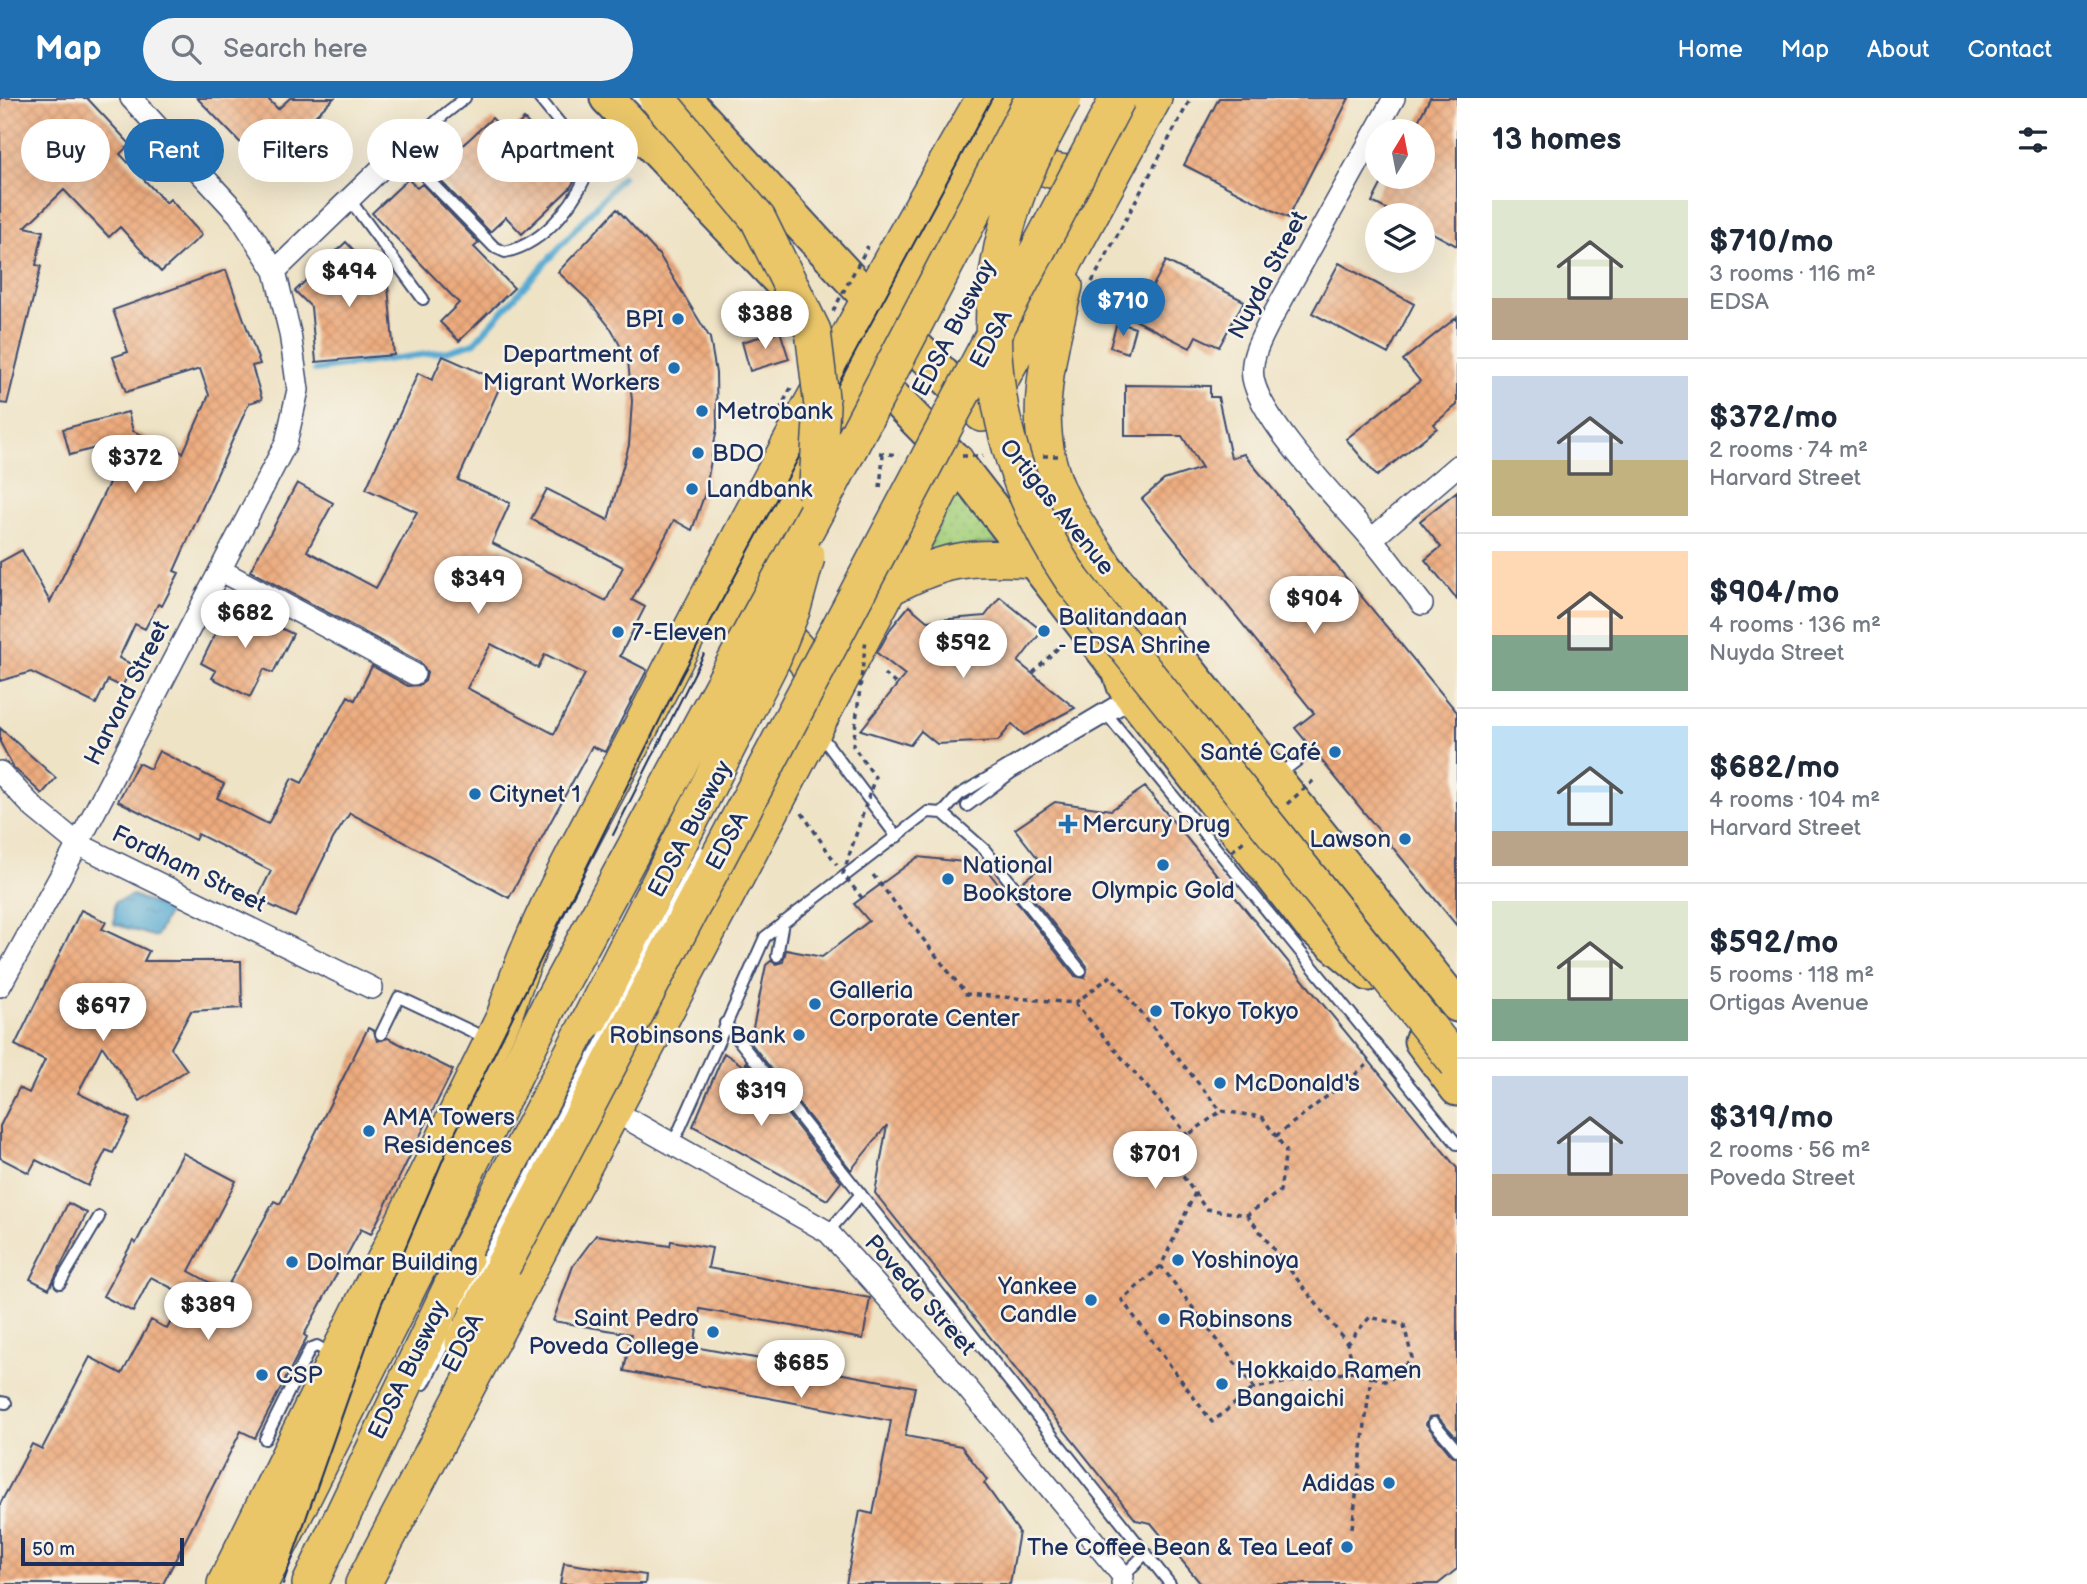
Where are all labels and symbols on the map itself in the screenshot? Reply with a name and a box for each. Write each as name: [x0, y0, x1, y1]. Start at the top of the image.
north arrow: [1365, 119, 1435, 189]
street label: Nuyda Street: [1222, 205, 1314, 344]
pin: $494: [308, 250, 390, 309]
street label: EDSA Busway: [906, 255, 1002, 401]
pin: $710: [1082, 278, 1164, 338]
pin: $388: [724, 292, 806, 351]
place label: BPI: [625, 305, 664, 334]
street label: EDSA: [964, 305, 1018, 373]
marker: BPI: [670, 311, 686, 327]
place label: Department of Migrant Workers: [483, 340, 661, 397]
marker: Department of Migrant Workers: [666, 360, 682, 376]
place label: Metrobank: [716, 397, 833, 426]
marker: Metrobank: [694, 403, 710, 419]
street label: Ortigas Avenue: [993, 433, 1121, 581]
pin: $372: [94, 436, 176, 495]
place label: BDO: [712, 439, 764, 468]
marker: BDO: [690, 445, 706, 461]
place label: Landbank: [706, 475, 813, 504]
marker: Landbank: [684, 481, 700, 497]
pin: $349: [437, 556, 519, 616]
pin: $904: [1273, 576, 1355, 636]
pin: $682: [204, 590, 286, 650]
place label: Balitandaan - EDSA Shrine: [1058, 603, 1211, 660]
street label: Harvard Street: [78, 615, 176, 770]
place label: 7-Eleven: [632, 618, 727, 647]
pin: $592: [922, 620, 1004, 680]
marker: Balitandaan - EDSA Shrine: [1036, 623, 1052, 639]
marker: 7-Eleven: [610, 624, 626, 640]
place label: Santé Café: [1200, 738, 1321, 767]
marker: Santé Café: [1327, 744, 1343, 760]
street label: EDSA Busway: [642, 756, 738, 902]
place label: Citynet 1: [489, 780, 581, 809]
marker: Citynet 1: [467, 786, 483, 802]
street label: EDSA: [700, 807, 754, 875]
place label: Mercury Drug: [1082, 810, 1230, 839]
marker: Mercury Drug: [1060, 816, 1076, 832]
street label: Fordham Street: [107, 819, 271, 919]
place label: Lawson: [1309, 825, 1391, 854]
marker: Lawson: [1397, 831, 1413, 847]
place label: National Bookstore: [962, 851, 1072, 908]
marker: Olympic Gold: [1155, 857, 1171, 873]
marker: National Bookstore: [940, 871, 956, 887]
place label: Olympic Gold: [1091, 876, 1235, 905]
place label: Galleria Corporate Center: [829, 976, 1020, 1033]
pin: $697: [62, 984, 144, 1043]
marker: Galleria Corporate Center: [807, 996, 823, 1012]
place label: Tokyo Tokyo: [1170, 997, 1299, 1026]
marker: Tokyo Tokyo: [1148, 1003, 1164, 1019]
place label: Robinsons Bank: [609, 1021, 785, 1050]
marker: Robinsons Bank: [791, 1027, 807, 1043]
pin: $319: [720, 1068, 802, 1128]
place label: McDonald's: [1234, 1069, 1360, 1098]
marker: McDonald's: [1212, 1075, 1228, 1091]
place label: AMA Towers Residences: [383, 1103, 515, 1160]
marker: AMA Towers Residences: [361, 1123, 377, 1139]
pin: $701: [1114, 1132, 1196, 1191]
street label: Poveda Street: [858, 1229, 982, 1362]
place label: Yoshinoya: [1191, 1246, 1299, 1275]
place label: Dolmar Building: [306, 1248, 478, 1277]
marker: Yoshinoya: [1170, 1252, 1186, 1268]
marker: Dolmar Building: [284, 1254, 300, 1270]
place label: Yankee Candle: [997, 1272, 1077, 1329]
pin: $389: [167, 1282, 249, 1342]
marker: Yankee Candle: [1083, 1292, 1099, 1308]
street label: EDSA Busway: [362, 1296, 454, 1444]
place label: Saint Pedro Poveda College: [528, 1304, 699, 1361]
place label: Robinsons: [1178, 1305, 1292, 1334]
street label: EDSA: [436, 1308, 490, 1377]
marker: Robinsons: [1156, 1311, 1172, 1327]
marker: Saint Pedro Poveda College: [705, 1324, 721, 1340]
pin: $685: [760, 1340, 842, 1400]
place label: Hokkaido Ramen Bangaichi: [1236, 1356, 1422, 1413]
place label: CSP: [276, 1361, 323, 1390]
marker: CSP: [254, 1367, 270, 1383]
marker: Hokkaido Ramen Bangaichi: [1214, 1376, 1230, 1392]
place label: Adidas: [1302, 1469, 1375, 1498]
marker: Adidas: [1381, 1475, 1397, 1491]
place label: The Coffee Bean & Tea Leaf: [1027, 1533, 1334, 1562]
scale bar: [21, 1535, 184, 1567]
marker: The Coffee Bean & Tea Leaf: [1339, 1539, 1355, 1555]

